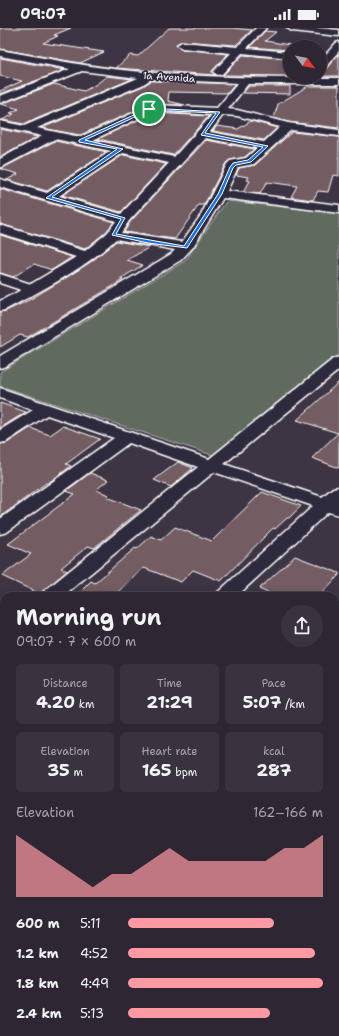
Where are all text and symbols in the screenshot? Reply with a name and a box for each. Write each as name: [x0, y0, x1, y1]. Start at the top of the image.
text: 09:07: [20, 4, 66, 24]
north arrow: [283, 40, 327, 84]
map controls: [283, 40, 327, 84]
street label: 1a Avenida: [142, 69, 196, 85]
pin: [132, 92, 166, 126]
icon: arrive: [138, 98, 160, 120]
text: Morning run: [16, 603, 161, 632]
button: share: [281, 605, 323, 647]
text: 09:07 · 7 × 600 m: [16, 633, 136, 650]
text: Distance: [43, 676, 88, 691]
text: Time: [157, 676, 182, 691]
text: Pace: [262, 676, 286, 691]
text: 4.20: [36, 691, 75, 713]
text: 21:29: [146, 691, 193, 713]
text: 5:07: [243, 691, 282, 713]
text: km: [75, 697, 94, 712]
text: /km: [282, 697, 305, 712]
text: Elevation: [41, 744, 90, 759]
text: Heart rate: [141, 744, 198, 759]
text: kcal: [263, 744, 285, 759]
text: 35: [47, 759, 70, 781]
text: 165: [142, 759, 171, 781]
text: 287: [256, 759, 291, 781]
text: m: [70, 765, 83, 780]
text: bpm: [171, 765, 197, 780]
text: Elevation: [16, 804, 74, 821]
text: 162–166 m: [253, 804, 323, 821]
text: 600 m: [16, 915, 60, 932]
text: 5:11: [80, 915, 101, 932]
text: 1.2 km: [16, 945, 59, 962]
text: 4:52: [80, 945, 108, 962]
text: 1.8 km: [16, 975, 59, 992]
text: 4:49: [80, 975, 109, 992]
text: 2.4 km: [16, 1005, 62, 1022]
text: 5:13: [80, 1005, 104, 1022]

